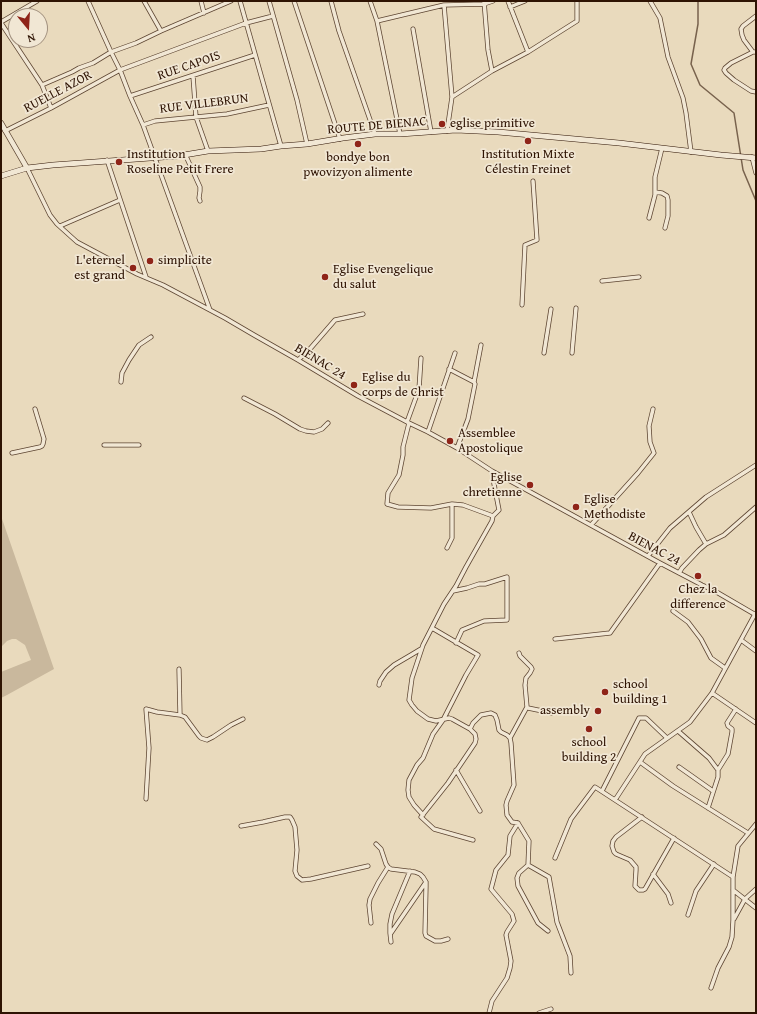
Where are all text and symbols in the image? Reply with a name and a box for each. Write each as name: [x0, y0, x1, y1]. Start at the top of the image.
north arrow: [8, 8, 48, 48]
text: N: [25, 30, 37, 47]
street label: RUE CAPOIS: [156, 48, 222, 84]
street label: RUELLE AZOR: [21, 68, 95, 116]
street label: RUE VILLEBRUN: [159, 91, 249, 117]
street label: ROUTE DE BIENAC: [327, 114, 427, 138]
place label: eglise primitive: [450, 116, 535, 132]
marker: eglise primitive: [437, 119, 447, 129]
marker: Institution Mixte Célestin Freinet: [523, 136, 533, 146]
marker: bondye bon pwovizyon alimente: [353, 139, 363, 149]
place label: Institution Roseline Petit Frere: [127, 147, 234, 178]
place label: Institution Mixte Célestin Freinet: [482, 147, 574, 178]
place label: bondye bon pwovizyon alimente: [303, 150, 413, 181]
marker: Institution Roseline Petit Frere: [114, 157, 124, 167]
place label: L'eternel est grand: [74, 253, 125, 284]
place label: simplicite: [158, 253, 212, 269]
marker: simplicite: [145, 256, 155, 266]
place label: Eglise Evengelique du salut: [333, 262, 433, 293]
marker: L'eternel est grand: [128, 263, 138, 273]
marker: Eglise Evengelique du salut: [320, 272, 330, 282]
street label: BIENAC 24: [292, 341, 348, 383]
place label: Eglise du corps de Christ: [362, 370, 444, 401]
marker: Eglise du corps de Christ: [349, 380, 359, 390]
place label: Assemblee Apostolique: [458, 426, 523, 457]
marker: Assemblee Apostolique: [445, 436, 455, 446]
place label: Eglise chretienne: [463, 470, 522, 501]
marker: Eglise chretienne: [525, 480, 535, 490]
place label: Eglise Methodiste: [584, 492, 646, 523]
marker: Eglise Methodiste: [571, 502, 581, 512]
street label: BIENAC 24: [625, 529, 683, 569]
marker: Chez la difference: [693, 571, 703, 581]
place label: Chez la difference: [670, 582, 726, 613]
place label: school building 1: [613, 677, 668, 708]
marker: school building 1: [600, 687, 610, 697]
place label: assembly: [540, 703, 590, 719]
marker: assembly: [593, 706, 603, 716]
marker: school building 2: [584, 724, 594, 734]
place label: school building 2: [562, 735, 616, 766]

